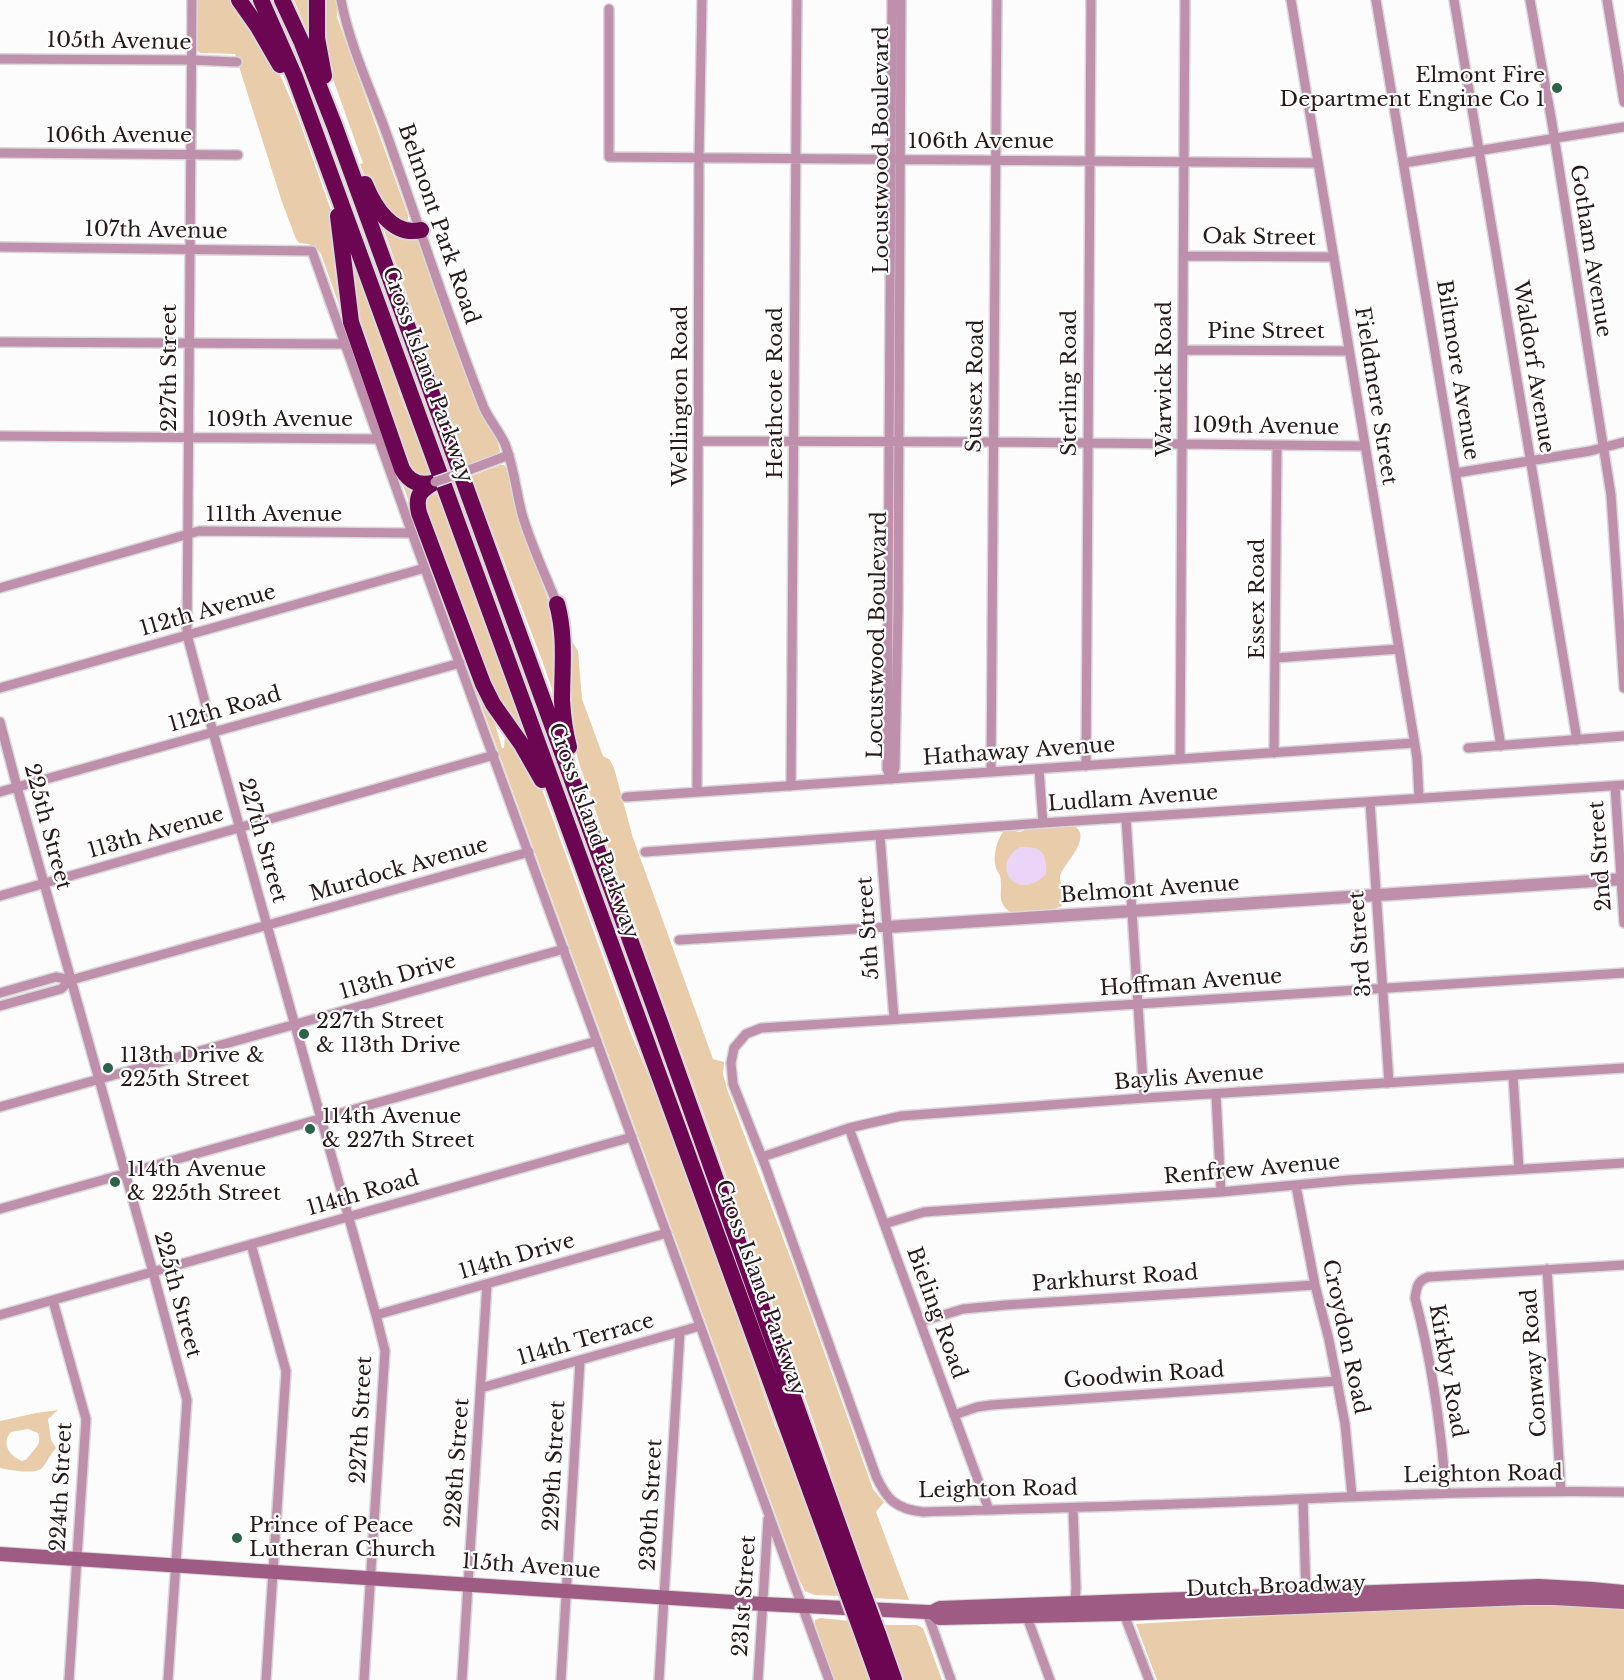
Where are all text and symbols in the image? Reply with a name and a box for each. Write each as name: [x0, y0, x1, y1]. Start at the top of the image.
street label: Locustwood Boulevard: [869, 26, 895, 274]
street label: 105th Avenue: [46, 28, 192, 56]
place label: Elmont Fire Department Engine Co 1: [1280, 63, 1545, 113]
marker: Elmont Fire Department Engine Co 1: [1550, 81, 1564, 95]
street label: Belmont Park Road: [392, 120, 484, 328]
street label: 106th Avenue: [46, 123, 192, 149]
street label: 106th Avenue: [908, 129, 1054, 155]
street label: Gotham Avenue: [1564, 163, 1616, 339]
street label: 107th Avenue: [84, 217, 228, 245]
street label: Oak Street: [1202, 224, 1316, 252]
street label: Cross Island Parkway: [376, 264, 478, 486]
street label: Biltmore Avenue: [1430, 278, 1484, 462]
street label: Waldorf Avenue: [1507, 279, 1559, 455]
street label: Warwick Road: [1152, 301, 1178, 457]
street label: 227th Street: [157, 304, 183, 432]
street label: Wellington Road: [668, 305, 694, 487]
street label: Fieldmere Street: [1348, 305, 1402, 487]
street label: Heathcote Road: [763, 307, 789, 479]
street label: Sterling Road: [1057, 310, 1083, 456]
street label: Sussex Road: [962, 319, 990, 453]
street label: Pine Street: [1207, 319, 1325, 345]
street label: 109th Avenue: [207, 407, 353, 433]
street label: 109th Avenue: [1193, 413, 1339, 441]
street label: 111th Avenue: [206, 502, 342, 528]
street label: Locustwood Boulevard: [863, 511, 893, 759]
street label: Essex Road: [1245, 539, 1271, 659]
street label: 112th Avenue: [137, 580, 279, 642]
street label: 112th Road: [166, 682, 284, 738]
street label: Cross Island Parkway: [542, 720, 644, 942]
street label: Hathaway Avenue: [922, 733, 1116, 771]
street label: 225th Street: [18, 761, 76, 893]
street label: 227th Street: [232, 776, 292, 906]
street label: Ludlam Avenue: [1047, 780, 1219, 818]
street label: 2nd Street: [1585, 800, 1617, 912]
street label: 113th Avenue: [85, 802, 227, 864]
street label: Murdock Avenue: [307, 832, 491, 908]
street label: Belmont Avenue: [1060, 871, 1240, 909]
street label: 5th Street: [853, 875, 885, 981]
street label: 3rd Street: [1345, 890, 1377, 998]
street label: 113th Drive: [337, 948, 459, 1006]
street label: Hoffman Avenue: [1099, 964, 1283, 1002]
place label: 227th Street & 113th Drive: [316, 1009, 461, 1059]
marker: 227th Street & 113th Drive: [297, 1027, 311, 1041]
place label: 113th Drive & 225th Street: [120, 1043, 265, 1093]
street label: Baylis Avenue: [1113, 1060, 1265, 1096]
marker: 113th Drive & 225th Street: [101, 1061, 115, 1075]
place label: 114th Avenue & 227th Street: [322, 1104, 474, 1154]
marker: 114th Avenue & 227th Street: [303, 1122, 317, 1136]
street label: Renfrew Avenue: [1163, 1150, 1341, 1190]
place label: 114th Avenue & 225th Street: [127, 1157, 281, 1207]
street label: 114th Road: [304, 1166, 422, 1222]
marker: 114th Avenue & 225th Street: [108, 1175, 122, 1189]
street label: Cross Island Parkway: [709, 1177, 811, 1399]
street label: 114th Drive: [456, 1228, 578, 1286]
street label: 225th Street: [148, 1229, 206, 1361]
street label: Bieling Road: [901, 1244, 971, 1382]
street label: Croydon Road: [1316, 1257, 1374, 1417]
street label: Parkhurst Road: [1031, 1261, 1199, 1297]
street label: Conway Road: [1517, 1288, 1553, 1438]
street label: Kirkby Road: [1423, 1302, 1471, 1440]
street label: 114th Terrace: [515, 1308, 657, 1372]
street label: 227th Street: [346, 1355, 378, 1485]
street label: Goodwin Road: [1063, 1358, 1225, 1394]
street label: 228th Street: [441, 1397, 475, 1529]
street label: 229th Street: [539, 1400, 571, 1532]
street label: 224th Street: [46, 1422, 78, 1552]
street label: 230th Street: [636, 1438, 668, 1572]
street label: Leighton Road: [1403, 1461, 1563, 1489]
street label: Leighton Road: [918, 1476, 1078, 1504]
place label: Prince of Peace Lutheran Church: [249, 1513, 436, 1563]
marker: Prince of Peace Lutheran Church: [230, 1531, 244, 1545]
street label: 231st Street: [728, 1534, 762, 1658]
street label: 115th Avenue: [461, 1550, 601, 1584]
street label: Dutch Broadway: [1186, 1571, 1366, 1603]

